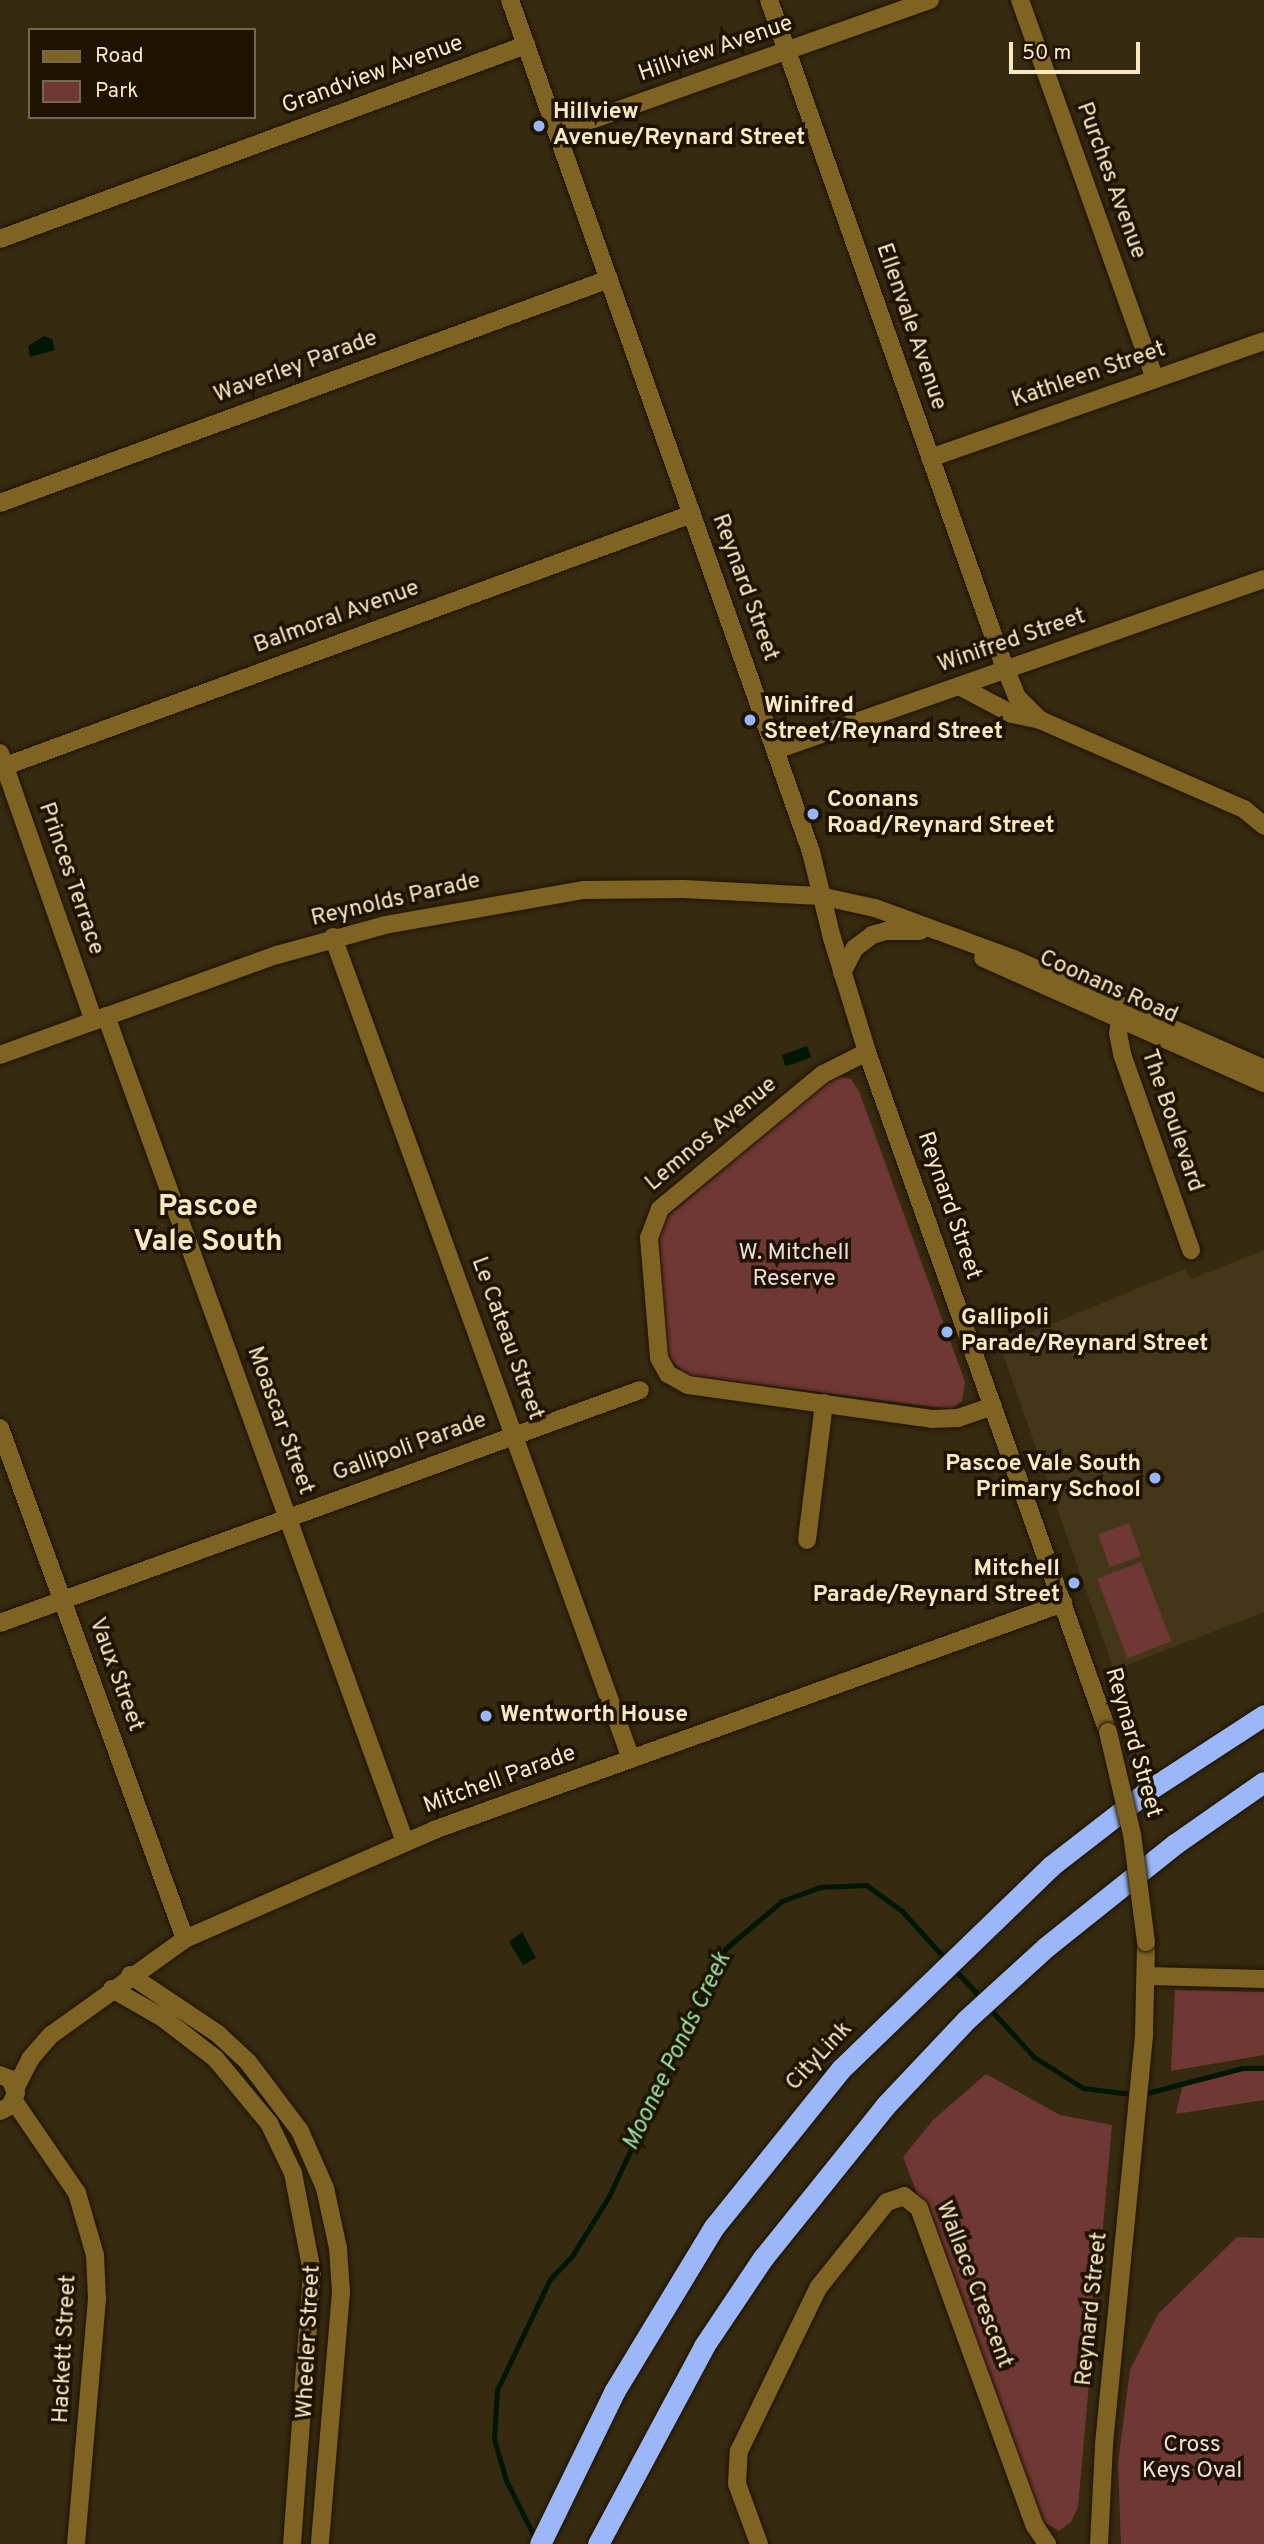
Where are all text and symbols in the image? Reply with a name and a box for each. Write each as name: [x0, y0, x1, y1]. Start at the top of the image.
street label: Hillview Avenue: [635, 11, 797, 89]
legend: [28, 28, 256, 119]
scale bar: [1012, 28, 1143, 72]
street label: Grandview Avenue: [278, 30, 468, 122]
text: 50 m: [1022, 40, 1071, 67]
text: Road: [95, 43, 144, 70]
text: Park: [95, 78, 138, 105]
street label: Purches Avenue: [1069, 98, 1151, 264]
place label: Hillview Avenue/Reynard Street: [553, 99, 805, 153]
marker: Hillview Avenue/Reynard Street: [531, 118, 547, 134]
street label: Ellenvale Avenue: [868, 240, 952, 414]
street label: Waverley Parade: [210, 326, 382, 410]
street label: Kathleen Street: [1008, 337, 1170, 415]
street label: Reynard Street: [705, 511, 783, 665]
street label: Balmoral Avenue: [250, 575, 424, 661]
street label: Winifred Street: [935, 604, 1089, 680]
place label: Winifred Street/Reynard Street: [764, 693, 1003, 747]
marker: Winifred Street/Reynard Street: [742, 712, 758, 728]
place label: Coonans Road/Reynard Street: [827, 787, 1055, 841]
street label: Princes Terrace: [31, 799, 109, 959]
marker: Coonans Road/Reynard Street: [805, 806, 821, 822]
street label: Reynolds Parade: [309, 868, 483, 934]
street label: Coonans Road: [1034, 945, 1182, 1031]
street label: The Boulevard: [1134, 1046, 1208, 1196]
street label: Lemnos Avenue: [640, 1072, 784, 1198]
street label: Reynard Street: [910, 1128, 986, 1284]
district label: Pascoe Vale South: [133, 1190, 283, 1260]
park label: W. Mitchell Reserve: [738, 1240, 850, 1294]
street label: Le Cateau Street: [464, 1254, 548, 1424]
place label: Gallipoli Parade/Reynard Street: [961, 1305, 1208, 1359]
marker: Gallipoli Parade/Reynard Street: [939, 1324, 955, 1340]
street label: Moascar Street: [239, 1343, 319, 1499]
street label: Gallipoli Parade: [329, 1407, 491, 1489]
place label: Pascoe Vale South Primary School: [944, 1451, 1141, 1505]
marker: Pascoe Vale South Primary School: [1147, 1470, 1163, 1486]
place label: Mitchell Parade/Reynard Street: [813, 1556, 1060, 1610]
marker: Mitchell Parade/Reynard Street: [1066, 1575, 1082, 1591]
street label: Vaux Street: [82, 1614, 148, 1736]
street label: Reynard Street: [1097, 1665, 1167, 1821]
place label: Wentworth House: [500, 1702, 688, 1730]
marker: Wentworth House: [478, 1708, 494, 1724]
street label: Mitchell Parade: [420, 1741, 580, 1821]
water label: Moonee Ponds Creek: [618, 1948, 738, 2156]
street label: CityLink: [781, 2016, 859, 2098]
street label: Wallace Crescent: [929, 2198, 1017, 2372]
street label: Reynard Street: [1071, 2231, 1115, 2387]
street label: Wheeler Street: [292, 2264, 328, 2420]
street label: Hackett Street: [48, 2274, 84, 2424]
park label: Cross Keys Oval: [1142, 2432, 1242, 2486]

